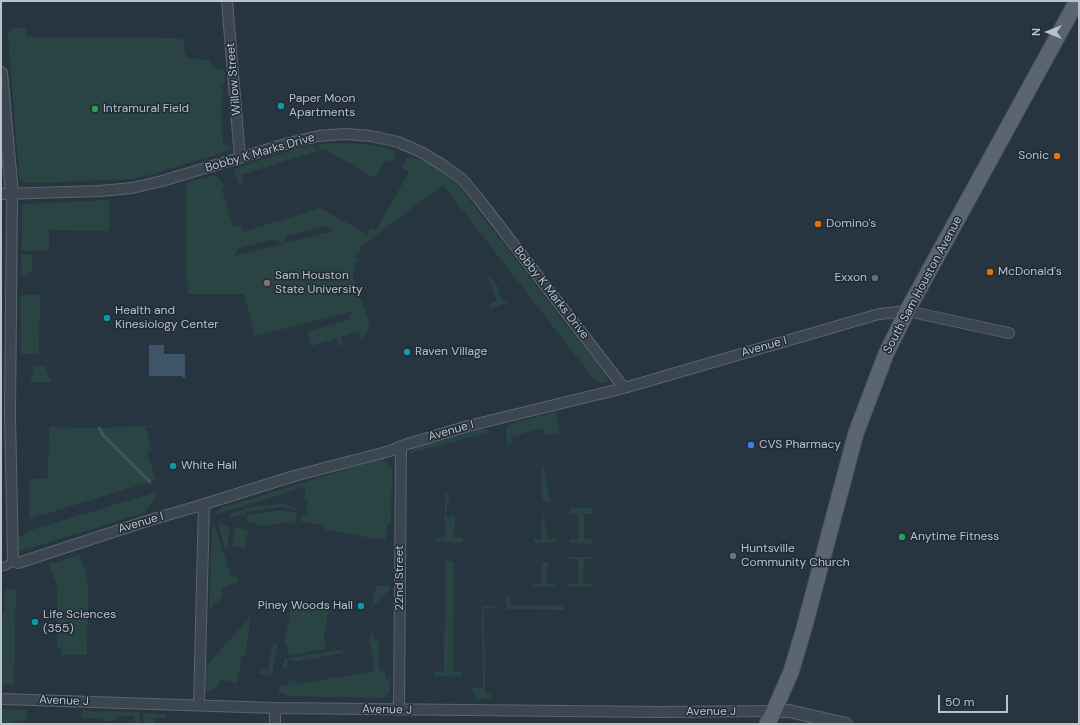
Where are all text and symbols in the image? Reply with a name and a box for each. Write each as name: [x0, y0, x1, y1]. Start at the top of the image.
north arrow: [1028, 12, 1068, 52]
text: N: [1029, 28, 1043, 36]
street label: Willow Street: [224, 42, 244, 116]
place label: Paper Moon Apartments: [289, 92, 355, 120]
marker: Paper Moon Apartments: [276, 101, 286, 111]
place label: Intramural Field: [103, 102, 189, 116]
marker: Intramural Field: [90, 104, 100, 114]
street label: Bobby K Marks Drive: [204, 130, 316, 176]
place label: Sonic: [1018, 149, 1049, 163]
marker: Sonic: [1052, 151, 1062, 161]
street label: South Sam Houston Avenue: [881, 214, 965, 356]
place label: Domino's: [826, 217, 876, 231]
marker: Domino's: [813, 219, 823, 229]
street label: Bobby K Marks Drive: [510, 244, 592, 342]
place label: McDonald's: [998, 265, 1062, 279]
marker: McDonald's: [985, 267, 995, 277]
place label: Sam Houston State University: [275, 269, 363, 297]
place label: Exxon: [835, 271, 867, 285]
marker: Exxon: [870, 273, 880, 283]
marker: Sam Houston State University: [262, 278, 272, 288]
place label: Health and Kinesiology Center: [115, 304, 219, 332]
marker: Health and Kinesiology Center: [102, 313, 112, 323]
street label: Avenue I: [740, 334, 788, 360]
place label: Raven Village: [415, 345, 487, 359]
marker: Raven Village: [402, 347, 412, 357]
street label: Avenue I: [427, 418, 475, 444]
place label: CVS Pharmacy: [759, 438, 841, 452]
marker: CVS Pharmacy: [746, 440, 756, 450]
place label: White Hall: [181, 459, 237, 473]
marker: White Hall: [168, 461, 178, 471]
street label: Avenue I: [117, 509, 165, 537]
place label: Anytime Fitness: [910, 530, 999, 544]
marker: Anytime Fitness: [897, 532, 907, 542]
place label: Huntsville Community Church: [741, 542, 850, 570]
street label: 22nd Street: [393, 545, 407, 611]
marker: Huntsville Community Church: [728, 551, 738, 561]
place label: Piney Woods Hall: [258, 599, 353, 613]
marker: Piney Woods Hall: [356, 601, 366, 611]
place label: Life Sciences (355): [43, 608, 116, 636]
marker: Life Sciences (355): [30, 617, 40, 627]
scale bar: [940, 687, 1010, 713]
street label: Avenue J: [39, 693, 89, 709]
text: 50 m: [945, 694, 974, 710]
street label: Avenue J: [362, 702, 412, 718]
street label: Avenue J: [686, 705, 736, 719]

